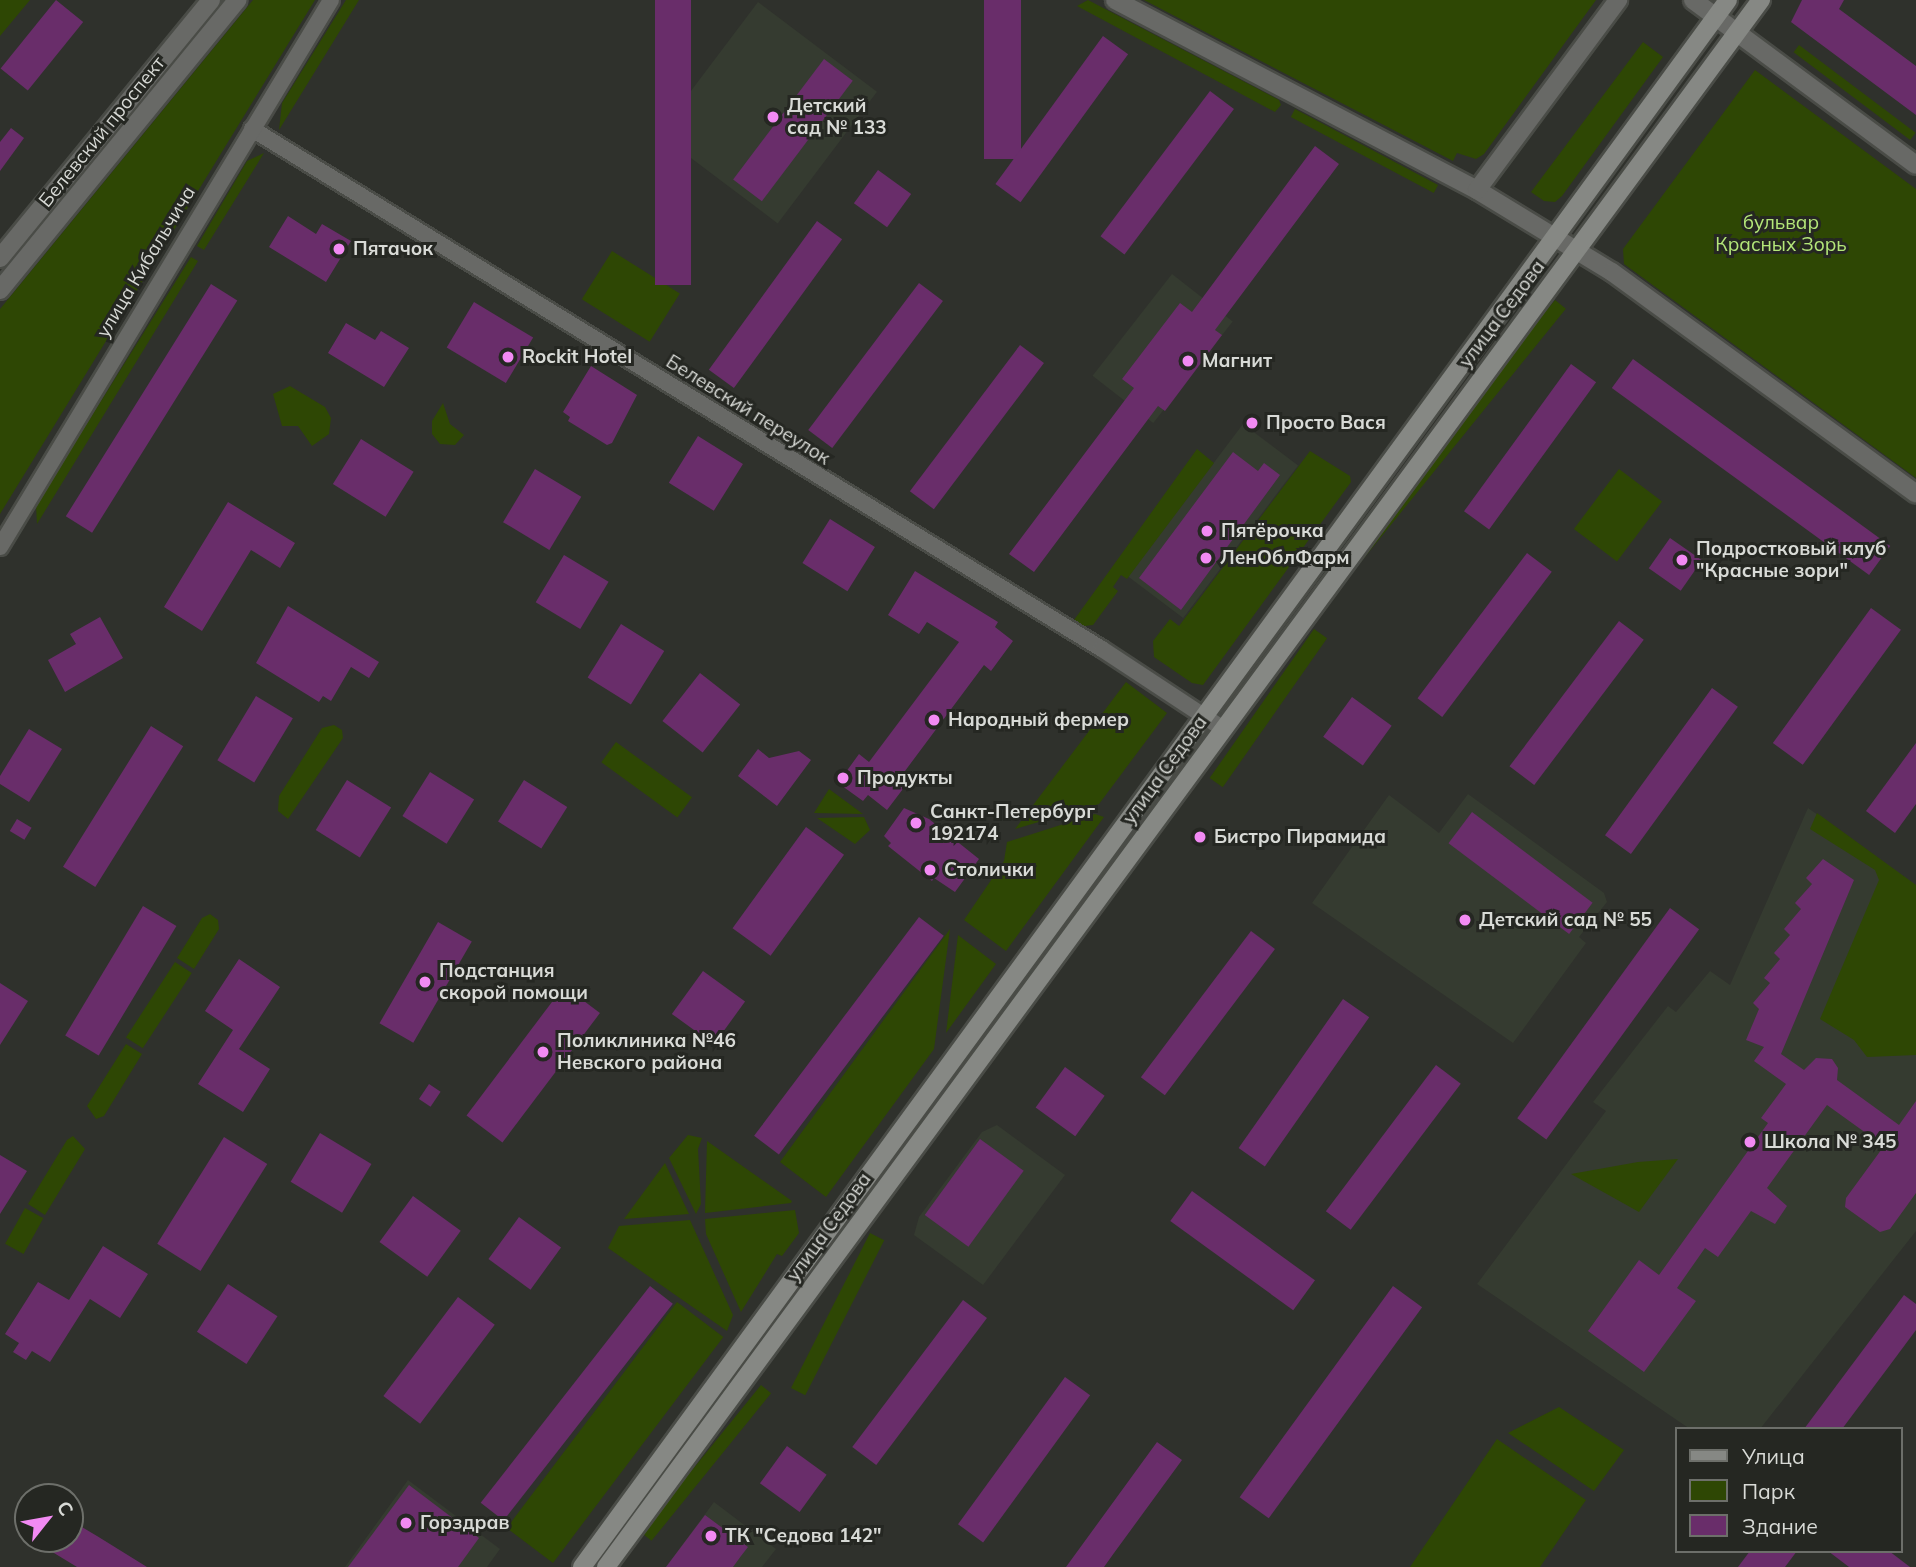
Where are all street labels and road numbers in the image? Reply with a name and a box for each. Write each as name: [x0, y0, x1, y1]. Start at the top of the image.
street label: Белевский проспект: [34, 52, 170, 212]
street label: улица Кибальчича: [92, 182, 200, 342]
street label: улица Седова: [1454, 256, 1550, 372]
street label: Белевский переулок: [662, 350, 834, 470]
street label: улица Седова: [1118, 711, 1212, 829]
street label: улица Седова: [782, 1168, 876, 1286]

